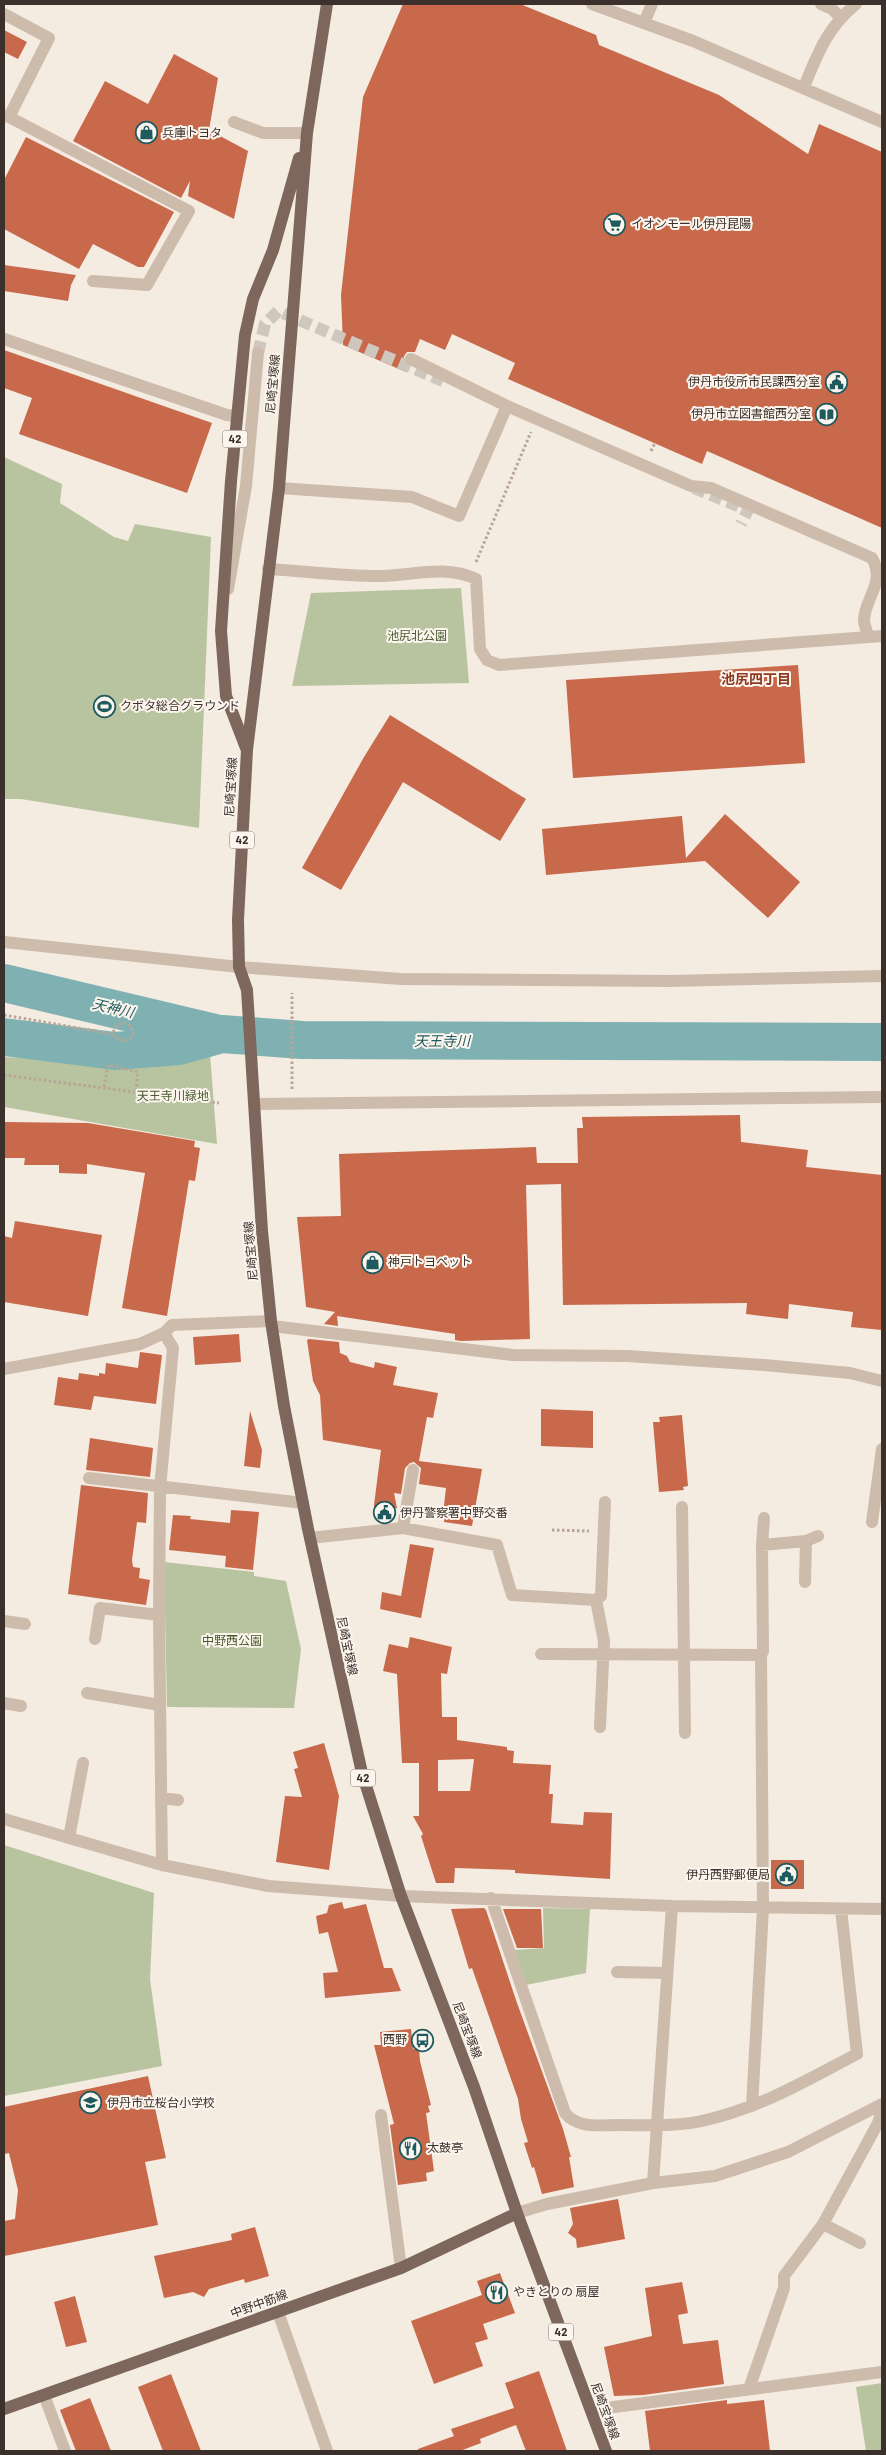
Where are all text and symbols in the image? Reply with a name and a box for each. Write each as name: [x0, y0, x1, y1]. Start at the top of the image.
shop icon: 兵庫トヨタ: [134, 121, 158, 145]
place label: 兵庫トヨタ: [162, 125, 222, 139]
supermarket icon: イオンモール伊丹昆陽: [603, 212, 627, 236]
place label: イオンモール伊丹昆陽: [631, 216, 751, 230]
street label: 尼崎宝塚線: [262, 353, 282, 414]
public building icon: 伊丹市役所市民課西分室: [824, 370, 848, 394]
place label: 伊丹市役所市民課西分室: [688, 374, 820, 388]
library icon: 伊丹市立図書館西分室: [815, 402, 839, 426]
place label: 伊丹市立図書館西分室: [691, 406, 811, 420]
road number: 42: [222, 430, 248, 448]
park label: 池尻北公園: [387, 628, 447, 642]
district label: 池尻四丁目: [721, 670, 791, 687]
sports icon: クボタ総合グラウンド: [92, 694, 116, 718]
place label: クボタ総合グラウンド: [120, 698, 240, 712]
street label: 尼崎宝塚線: [221, 757, 239, 817]
road number: 42: [230, 832, 254, 848]
water label: 天神川: [91, 995, 137, 1021]
water label: 天王寺川: [414, 1032, 472, 1049]
park label: 天王寺川緑地: [137, 1088, 209, 1102]
street label: 尼崎宝塚線: [240, 1221, 260, 1282]
shop icon: 神戸トヨペット: [360, 1250, 384, 1274]
place label: 神戸トヨペット: [388, 1254, 472, 1268]
public building icon: 伊丹警察署中野交番: [372, 1501, 396, 1525]
place label: 伊丹警察署中野交番: [400, 1505, 508, 1519]
street label: 尼崎宝塚線: [335, 1615, 361, 1677]
park label: 中野西公園: [202, 1633, 262, 1647]
road number: 42: [350, 1770, 376, 1786]
public building icon: 伊丹西野郵便局: [774, 1863, 798, 1887]
place label: 伊丹西野郵便局: [686, 1867, 770, 1881]
street label: 尼崎宝塚線: [451, 1999, 485, 2060]
bus stop icon: 西野: [411, 2028, 435, 2052]
place label: 西野: [383, 2032, 407, 2046]
school or university icon: 伊丹市立桜台小学校: [79, 2091, 103, 2115]
place label: 伊丹市立桜台小学校: [107, 2095, 215, 2109]
restaurant icon: 太鼓亭: [399, 2136, 423, 2160]
place label: 太鼓亭: [427, 2140, 463, 2154]
restaurant icon: やきとりの 扇屋: [485, 2280, 509, 2304]
place label: やきとりの 扇屋: [513, 2284, 599, 2298]
street label: 中野中筋線: [228, 2286, 289, 2320]
road number: 42: [548, 2324, 574, 2340]
street label: 尼崎宝塚線: [589, 2380, 623, 2441]

